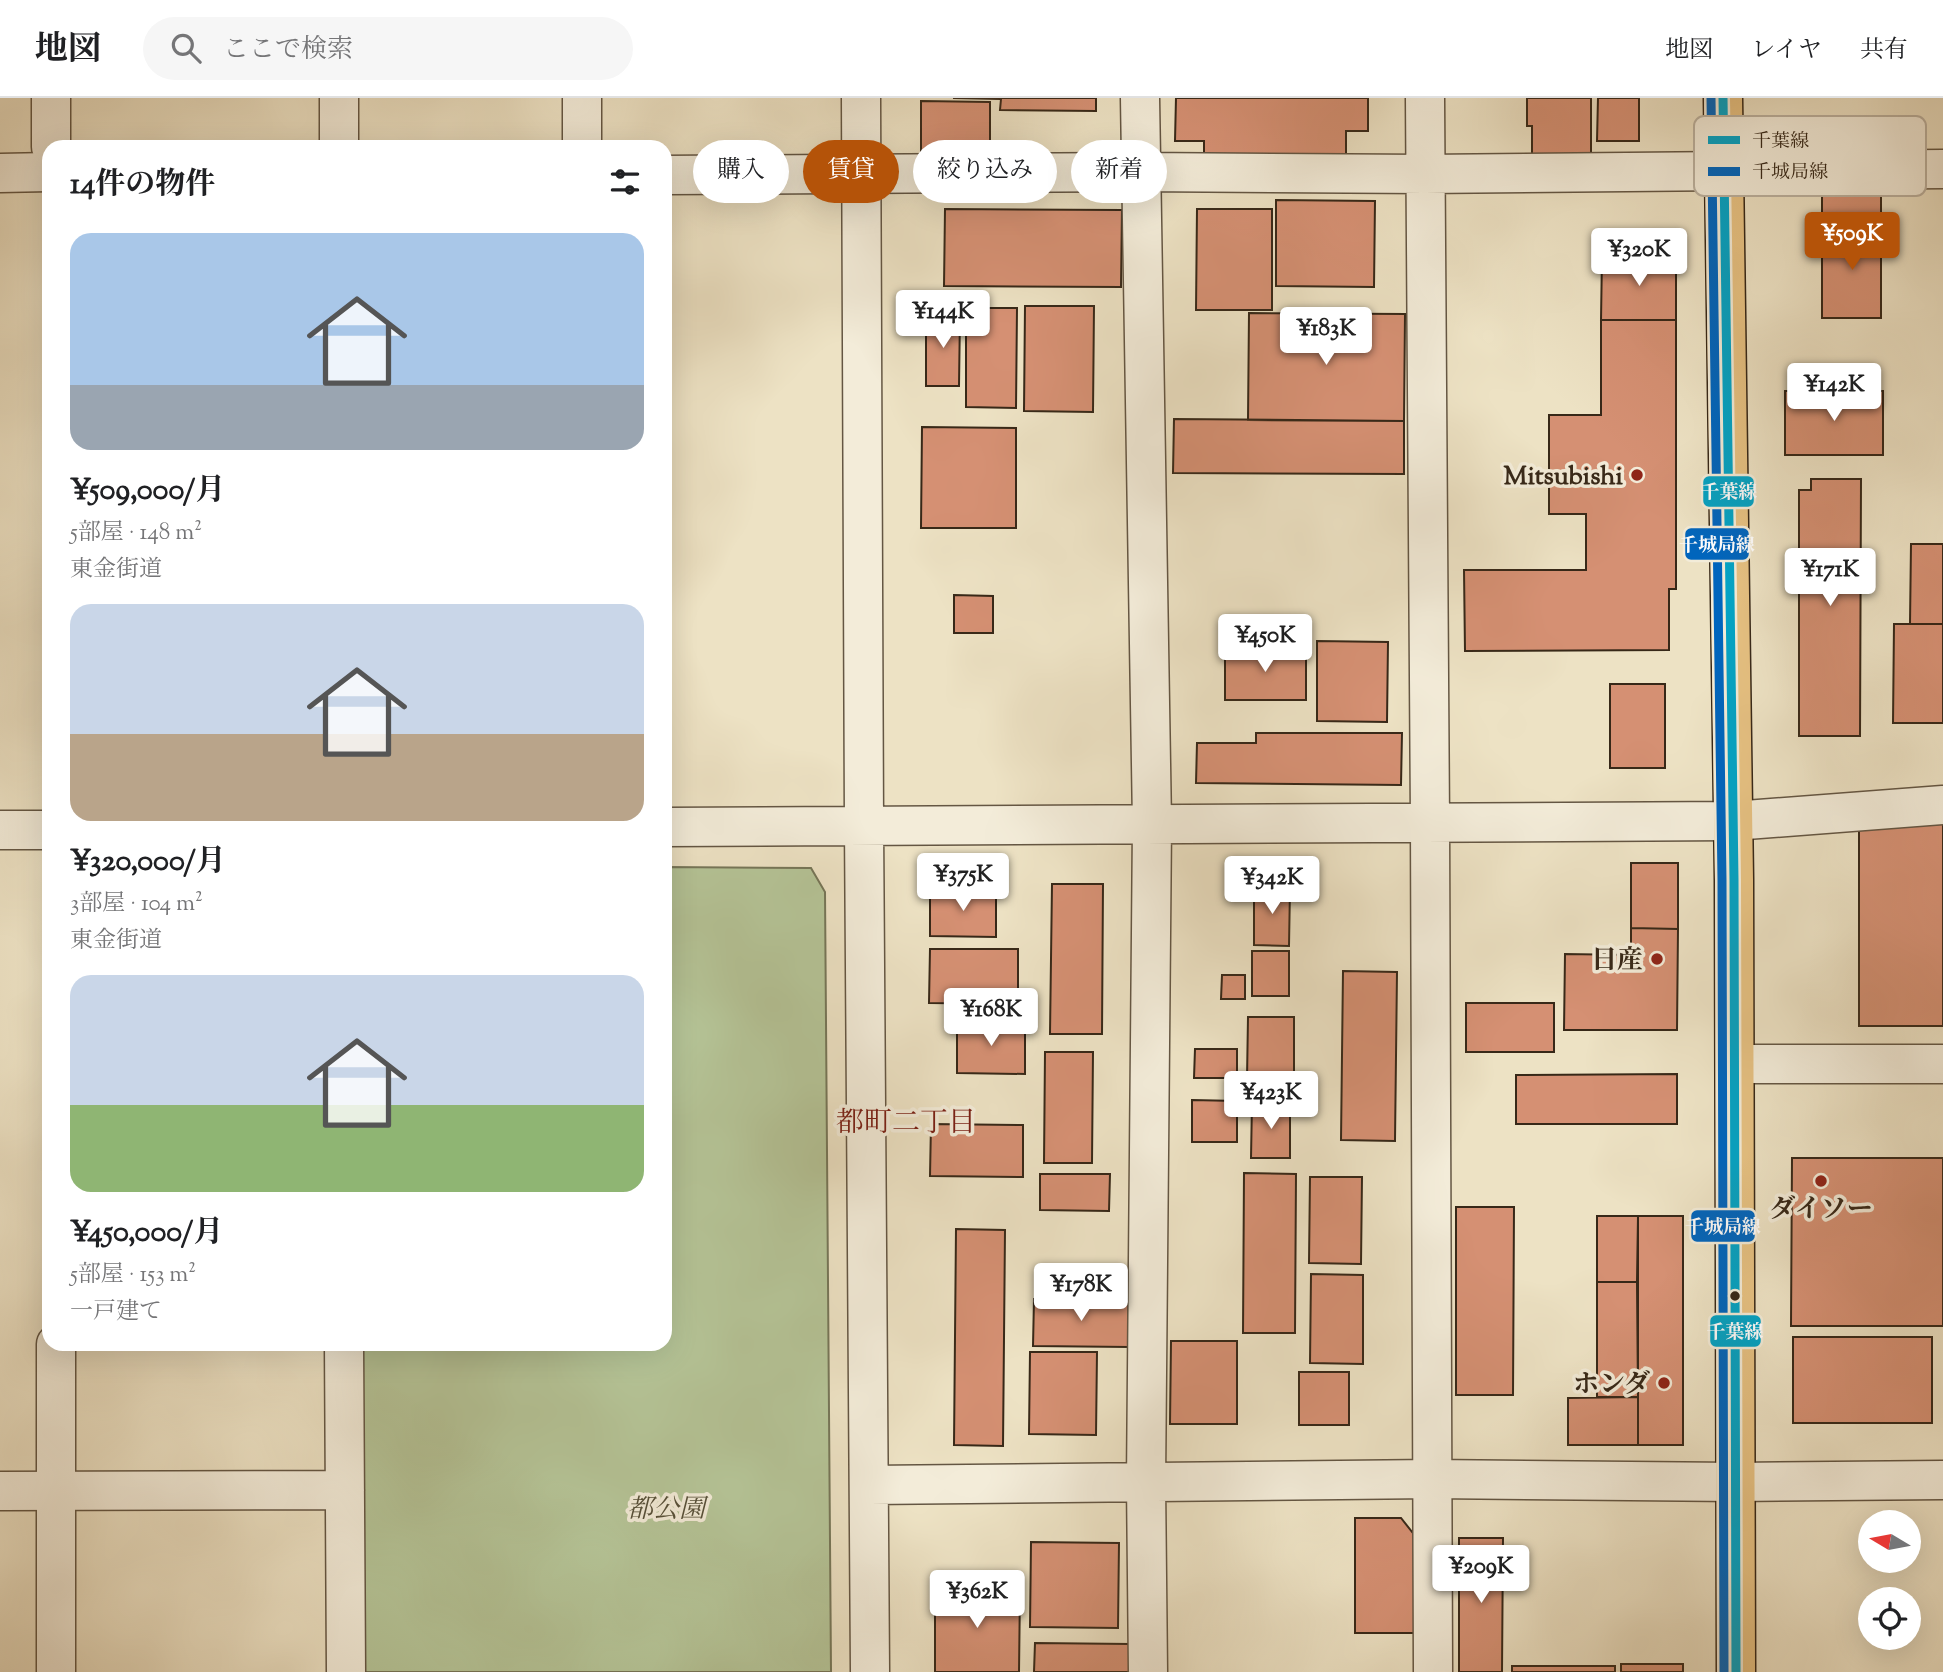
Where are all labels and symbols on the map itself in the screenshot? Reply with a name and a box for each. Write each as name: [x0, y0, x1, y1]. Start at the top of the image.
legend: [1694, 116, 1926, 196]
text: 千葉線: [1752, 129, 1809, 156]
text: 千城局線: [1752, 160, 1828, 187]
pin: ¥509K: [1803, 212, 1901, 272]
pin: ¥320K: [1590, 228, 1688, 288]
pin: ¥144K: [894, 290, 992, 350]
pin: ¥183K: [1277, 308, 1375, 367]
pin: ¥142K: [1785, 364, 1883, 423]
place label: Mitsubishi: [1504, 459, 1624, 496]
marker: Mitsubishi: [1629, 467, 1645, 483]
line badge: 千葉線: [1702, 475, 1755, 508]
text: 千葉線: [1700, 480, 1758, 507]
line badge: 千城局線: [1684, 527, 1750, 561]
text: 千城局線: [1679, 533, 1755, 560]
pin: ¥171K: [1781, 548, 1879, 608]
pin: ¥450K: [1216, 614, 1314, 674]
pin: ¥375K: [914, 854, 1012, 913]
pin: ¥342K: [1223, 856, 1321, 916]
place label: 日産: [1591, 943, 1643, 980]
marker: 日産: [1649, 951, 1665, 967]
pin: ¥168K: [942, 988, 1040, 1048]
pin: ¥423K: [1222, 1072, 1320, 1131]
district label: 都町二丁目: [836, 1104, 976, 1144]
marker: ダイソー: [1813, 1173, 1829, 1189]
place label: ダイソー: [1769, 1192, 1873, 1229]
line badge: 千城局線: [1690, 1209, 1756, 1243]
text: 千城局線: [1685, 1215, 1761, 1242]
pin: ¥178K: [1032, 1264, 1130, 1323]
unlabelled marker: [1728, 1289, 1742, 1303]
line badge: 千葉線: [1709, 1314, 1762, 1348]
text: 千葉線: [1706, 1320, 1764, 1347]
place label: ホンダ: [1573, 1367, 1650, 1404]
marker: ホンダ: [1656, 1375, 1672, 1391]
park label: 都公園: [627, 1492, 709, 1529]
north arrow: [1858, 1510, 1922, 1573]
pin: ¥209K: [1432, 1546, 1530, 1605]
pin: ¥362K: [928, 1570, 1026, 1630]

